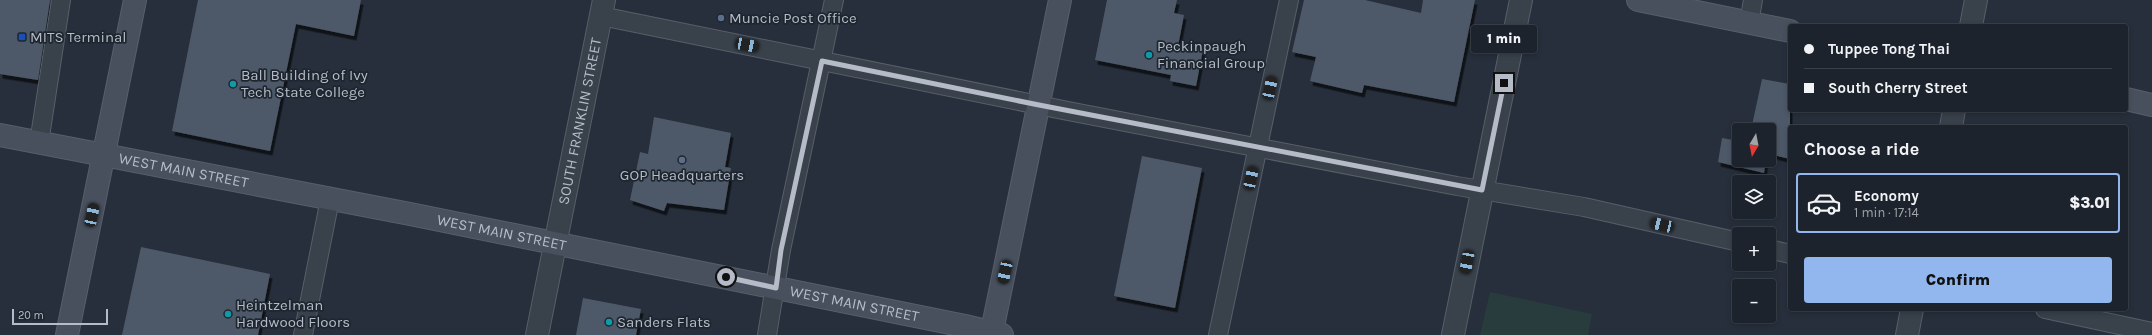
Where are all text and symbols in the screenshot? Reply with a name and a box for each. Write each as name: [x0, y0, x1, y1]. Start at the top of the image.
place label: Muncie Post Office: [729, 9, 857, 27]
marker: Muncie Post Office: [716, 13, 726, 23]
callout: 1 min: [1471, 25, 1537, 53]
place label: MITS Terminal: [30, 28, 127, 46]
text: 1 min: [1487, 31, 1521, 46]
marker: MITS Terminal: [17, 32, 27, 42]
street label: SOUTH FRANKLIN STREET: [554, 36, 605, 206]
car: [734, 37, 760, 53]
place label: Peckinpaugh Financial Group: [1157, 37, 1265, 72]
text: Tuppee Tong Thai: [1828, 40, 1950, 58]
marker: Peckinpaugh Financial Group: [1144, 50, 1154, 60]
place label: Ball Building of Ivy Tech State College: [241, 66, 368, 101]
route end: [1495, 74, 1513, 92]
car: [1262, 75, 1278, 101]
marker: Ball Building of Ivy Tech State College: [228, 79, 238, 89]
text: South Cherry Street: [1828, 79, 1968, 97]
north arrow: [1732, 123, 1776, 167]
map controls: [1732, 123, 1776, 323]
text: Choose a ride: [1804, 138, 1919, 160]
street label: WEST MAIN STREET: [117, 149, 250, 192]
marker: GOP Headquarters: [677, 155, 687, 165]
car: [1243, 165, 1259, 191]
place label: GOP Headquarters: [620, 166, 744, 184]
button: layers: [1732, 175, 1776, 219]
icon: car: [1806, 185, 1842, 221]
text: Economy: [1854, 187, 1919, 205]
text: $3.01: [2069, 194, 2110, 212]
car: [84, 202, 100, 228]
text: 1 min · 17:14: [1854, 205, 1919, 220]
street label: WEST MAIN STREET: [435, 211, 568, 254]
car: [1649, 216, 1675, 234]
button: +: [1732, 227, 1776, 271]
car: [1459, 249, 1475, 275]
button: Confirm: [1804, 257, 2112, 303]
car: [997, 259, 1013, 285]
route start: [717, 268, 735, 286]
button: −: [1732, 279, 1776, 323]
street label: WEST MAIN STREET: [788, 282, 921, 326]
place label: Heintzelman Hardwood Floors: [236, 296, 350, 331]
scale bar: [12, 307, 108, 326]
text: 20 m: [18, 309, 44, 322]
marker: Heintzelman Hardwood Floors: [223, 309, 233, 319]
place label: Sanders Flats: [617, 313, 711, 331]
marker: Sanders Flats: [604, 317, 614, 327]

